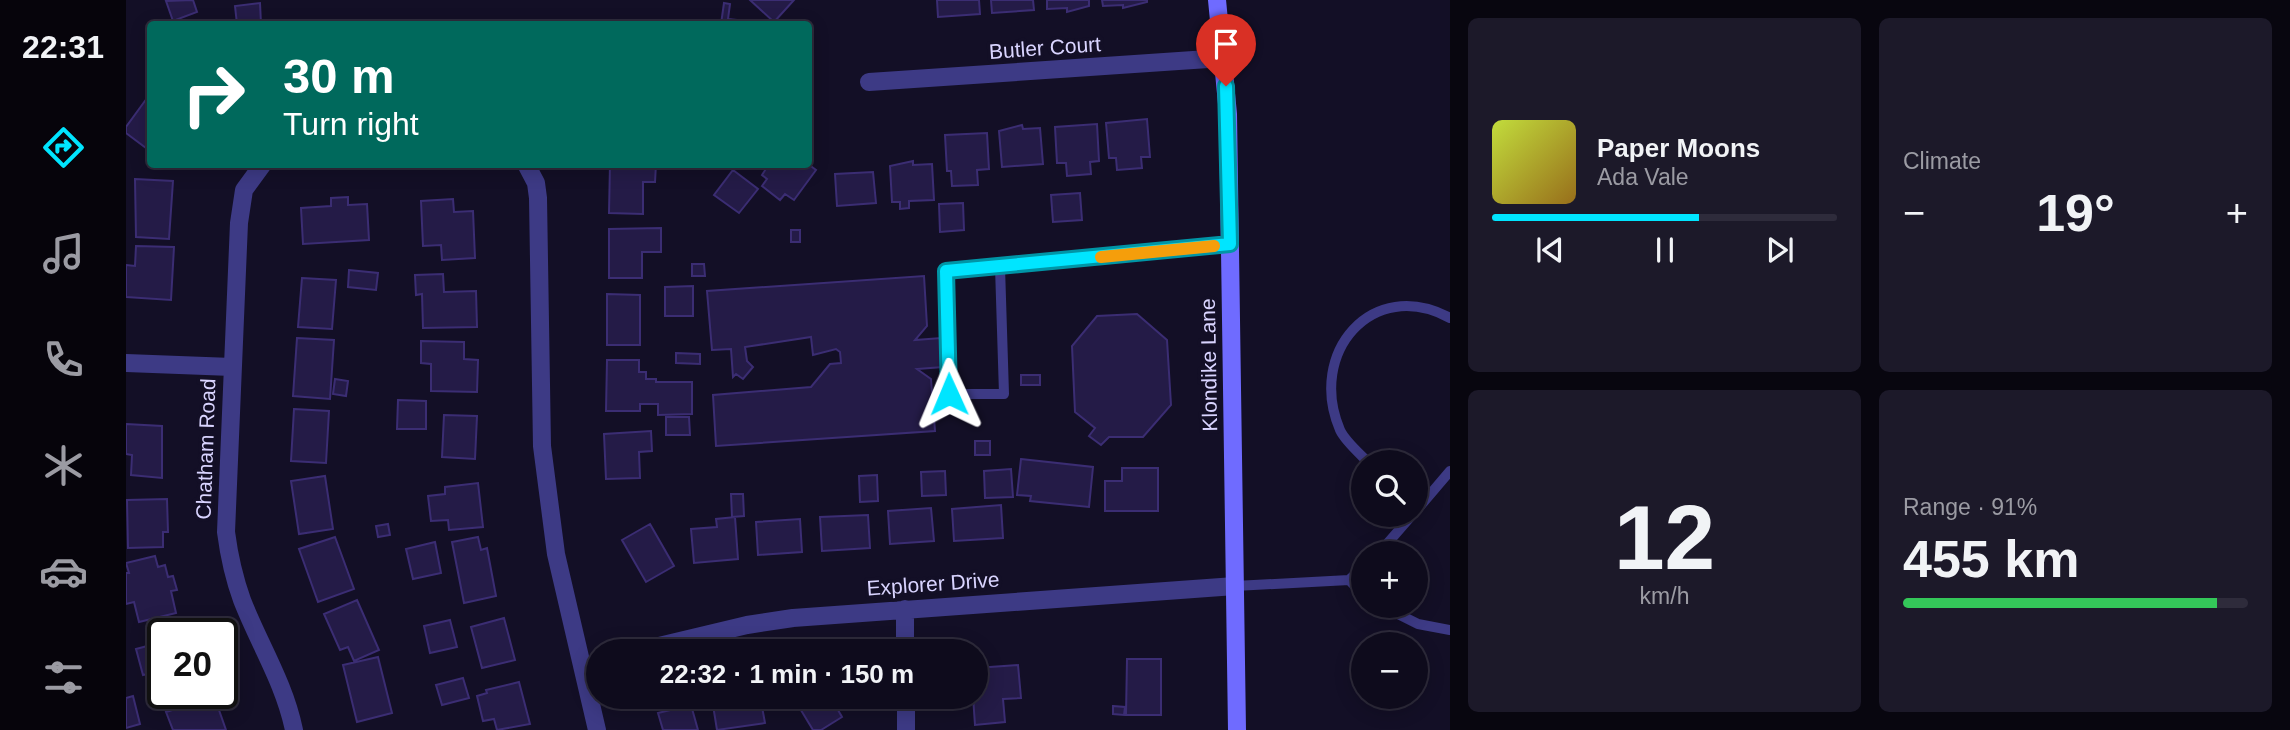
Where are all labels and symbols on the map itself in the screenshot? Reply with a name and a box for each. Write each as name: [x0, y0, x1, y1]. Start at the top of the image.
pin: [1196, 14, 1256, 86]
street label: Butler Court: [988, 32, 1102, 63]
street label: Klondike Lane: [1196, 298, 1221, 432]
position arrow: [912, 357, 986, 431]
street label: Chatham Road: [192, 378, 219, 520]
street label: Explorer Drive: [866, 567, 1000, 600]
speed limit sign: 20: [147, 618, 238, 709]

